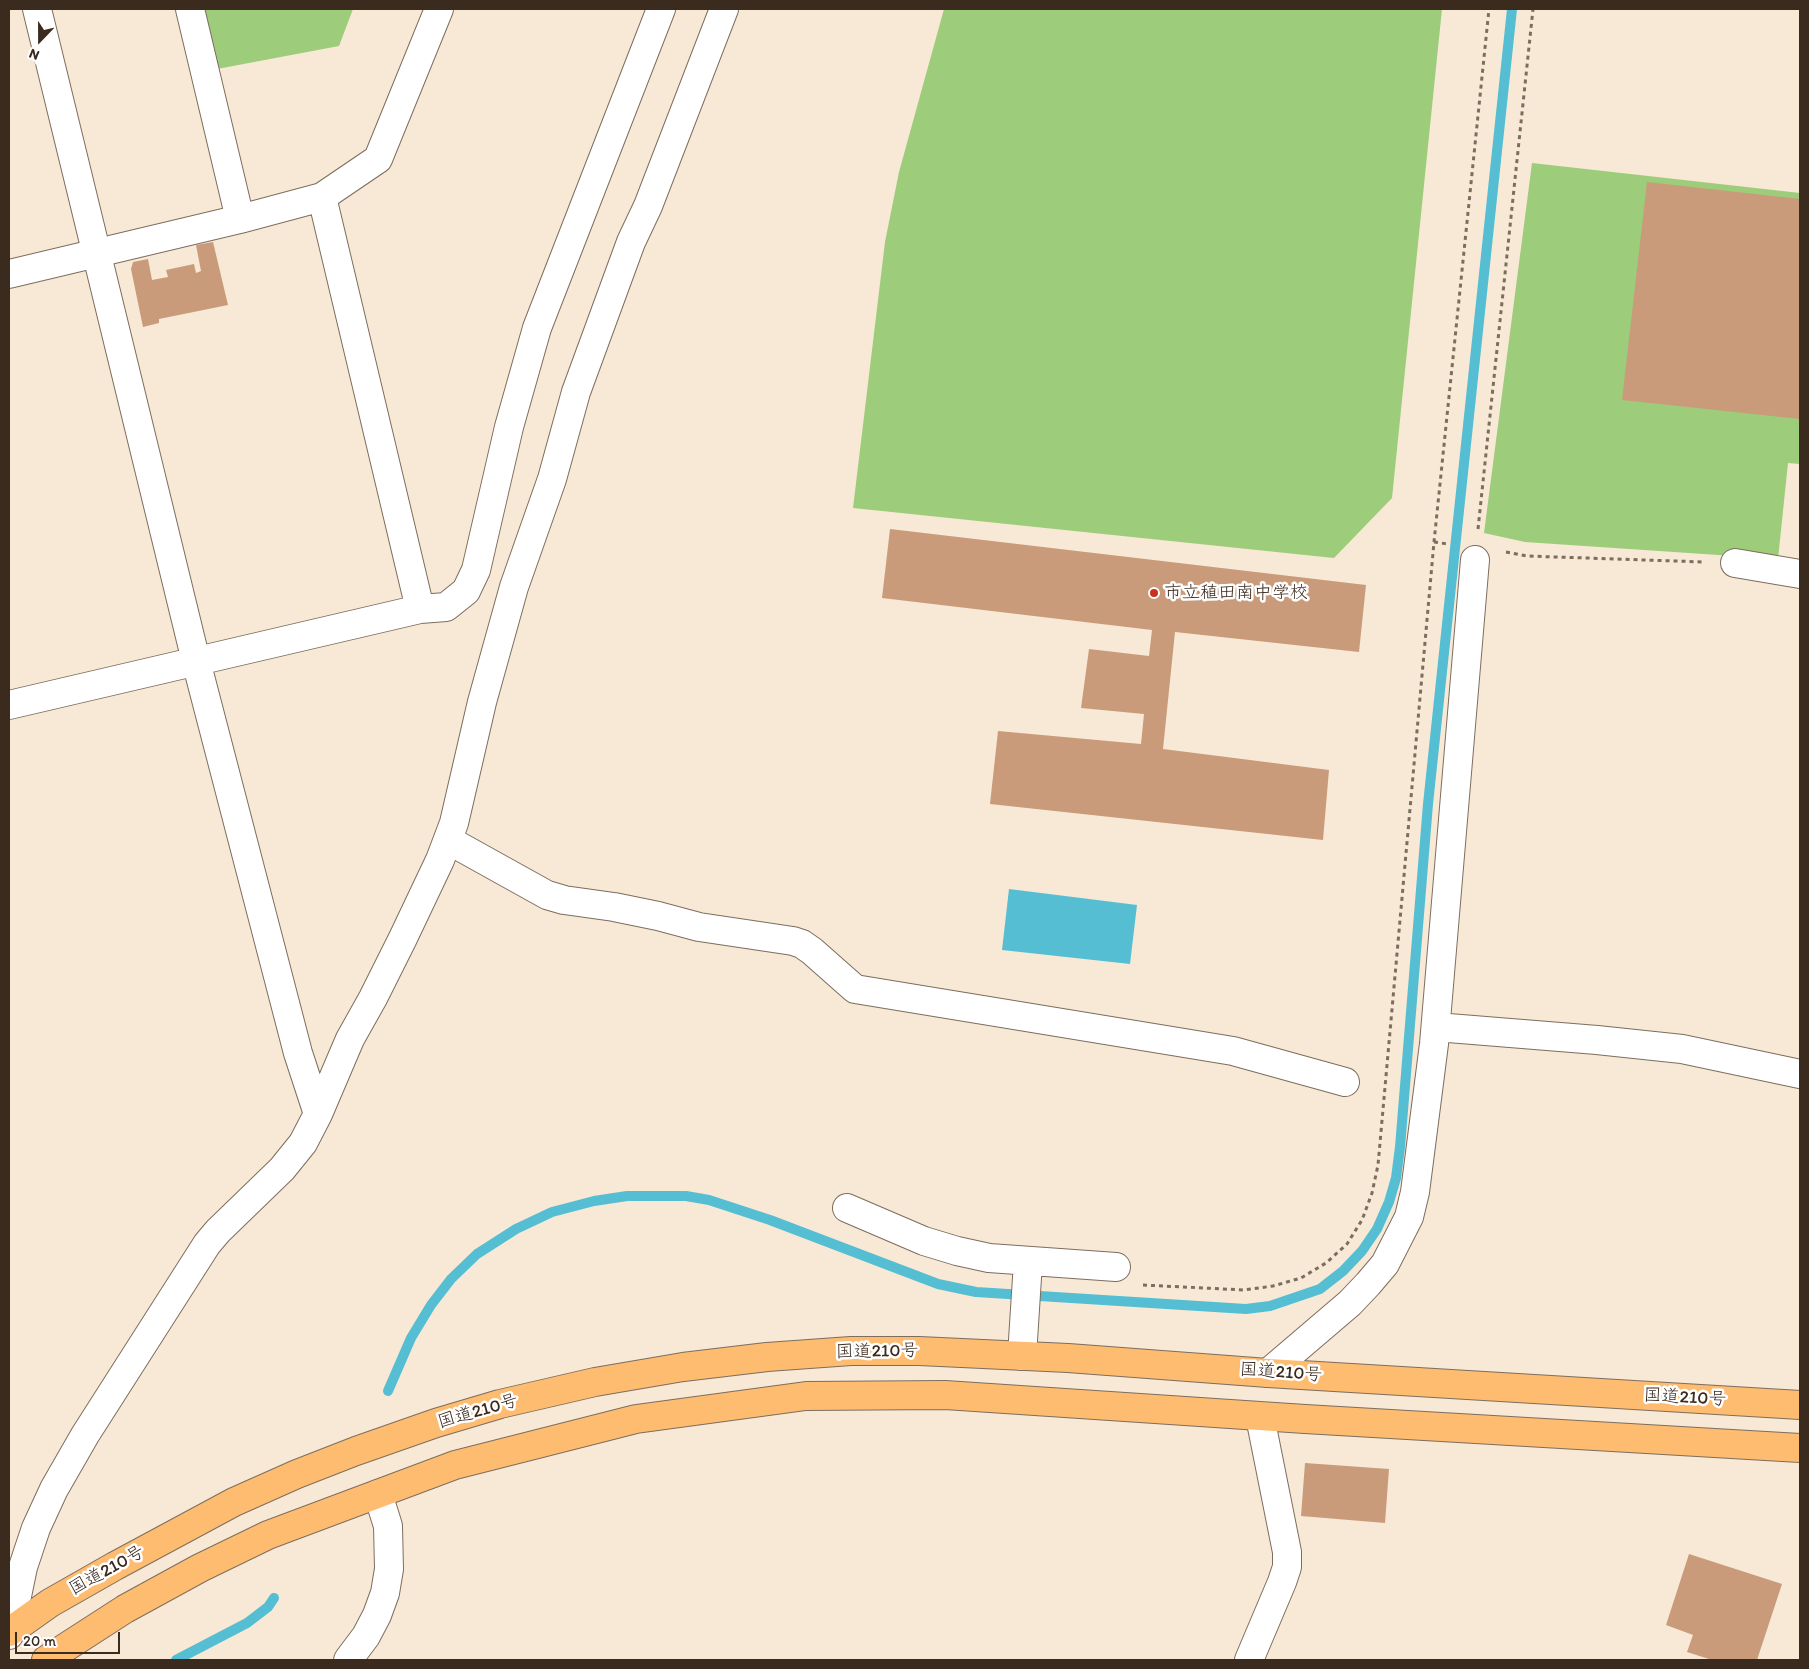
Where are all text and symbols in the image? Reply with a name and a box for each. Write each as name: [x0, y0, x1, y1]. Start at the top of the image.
north arrow: [15, 15, 65, 65]
text: N: [27, 45, 42, 64]
place label: 市立稙田南中学校: [1164, 582, 1308, 604]
marker: 市立稙田南中学校: [1148, 587, 1160, 599]
street label: 国道210号: [835, 1340, 919, 1364]
street label: 国道210号: [1239, 1359, 1323, 1387]
street label: 国道210号: [1643, 1385, 1727, 1411]
street label: 国道210号: [435, 1390, 521, 1434]
street label: 国道210号: [66, 1541, 148, 1601]
scale bar: [18, 1622, 122, 1654]
text: 20 m: [23, 1632, 56, 1650]

